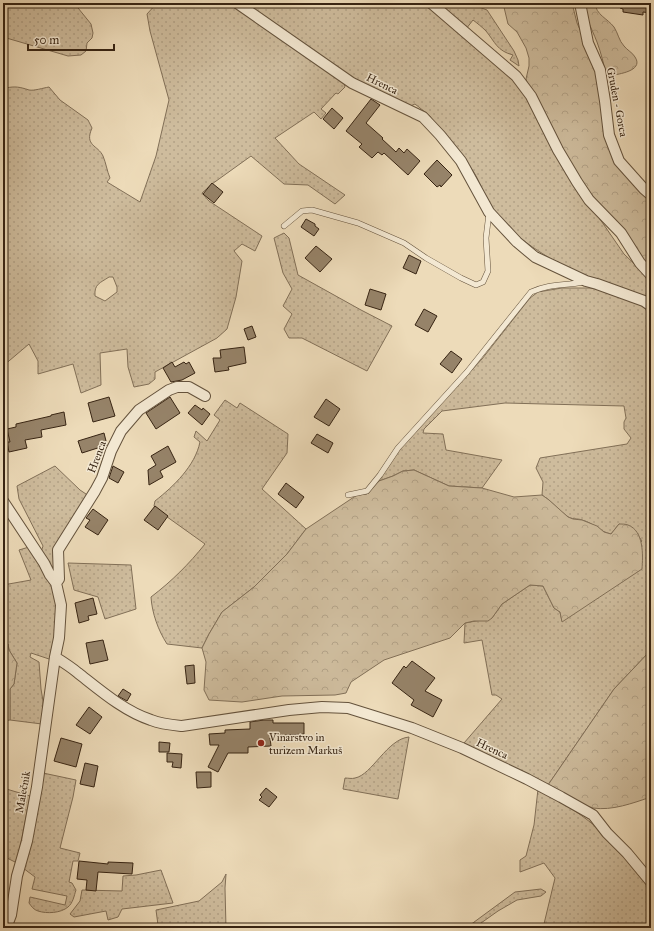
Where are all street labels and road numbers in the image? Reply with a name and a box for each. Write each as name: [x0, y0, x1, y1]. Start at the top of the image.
street label: Gruden - Gorca: [604, 66, 630, 138]
street label: Hrenca: [364, 71, 400, 97]
street label: Hrenca: [85, 439, 109, 475]
street label: Hrenca: [474, 736, 510, 762]
street label: Malečnik: [13, 769, 33, 814]

